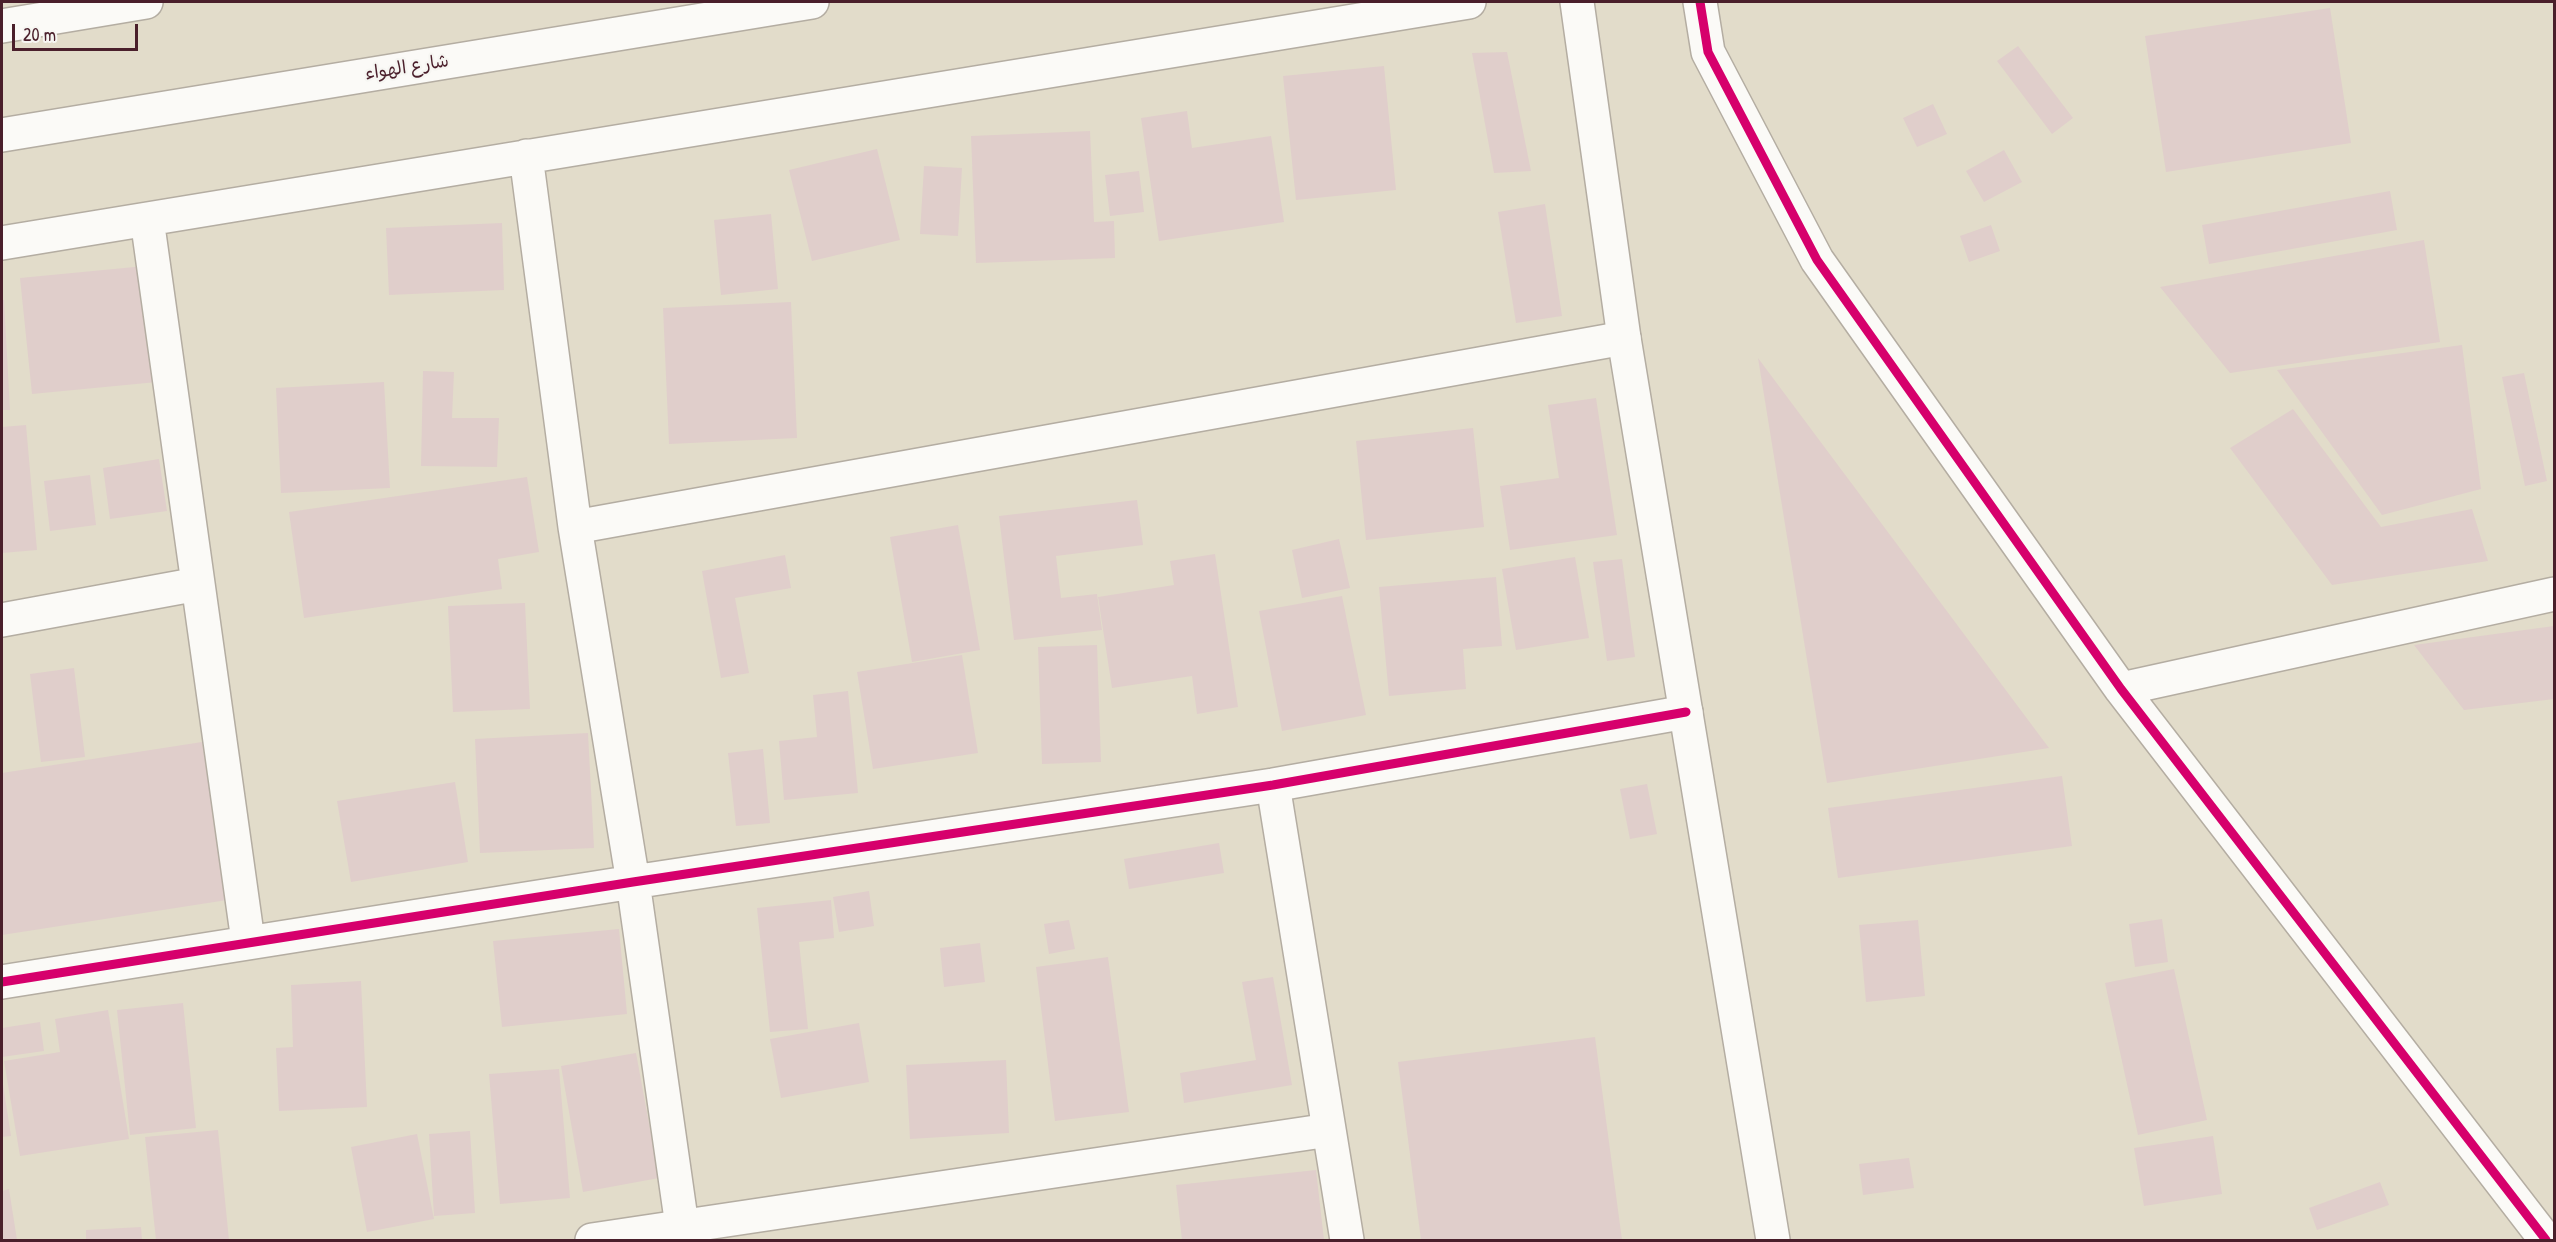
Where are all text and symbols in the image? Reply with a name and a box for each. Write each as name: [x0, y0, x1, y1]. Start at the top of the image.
scale bar: [15, 12, 141, 50]
text: 20 m: [23, 22, 56, 47]
street label: شارع الهواء: [363, 51, 451, 85]

